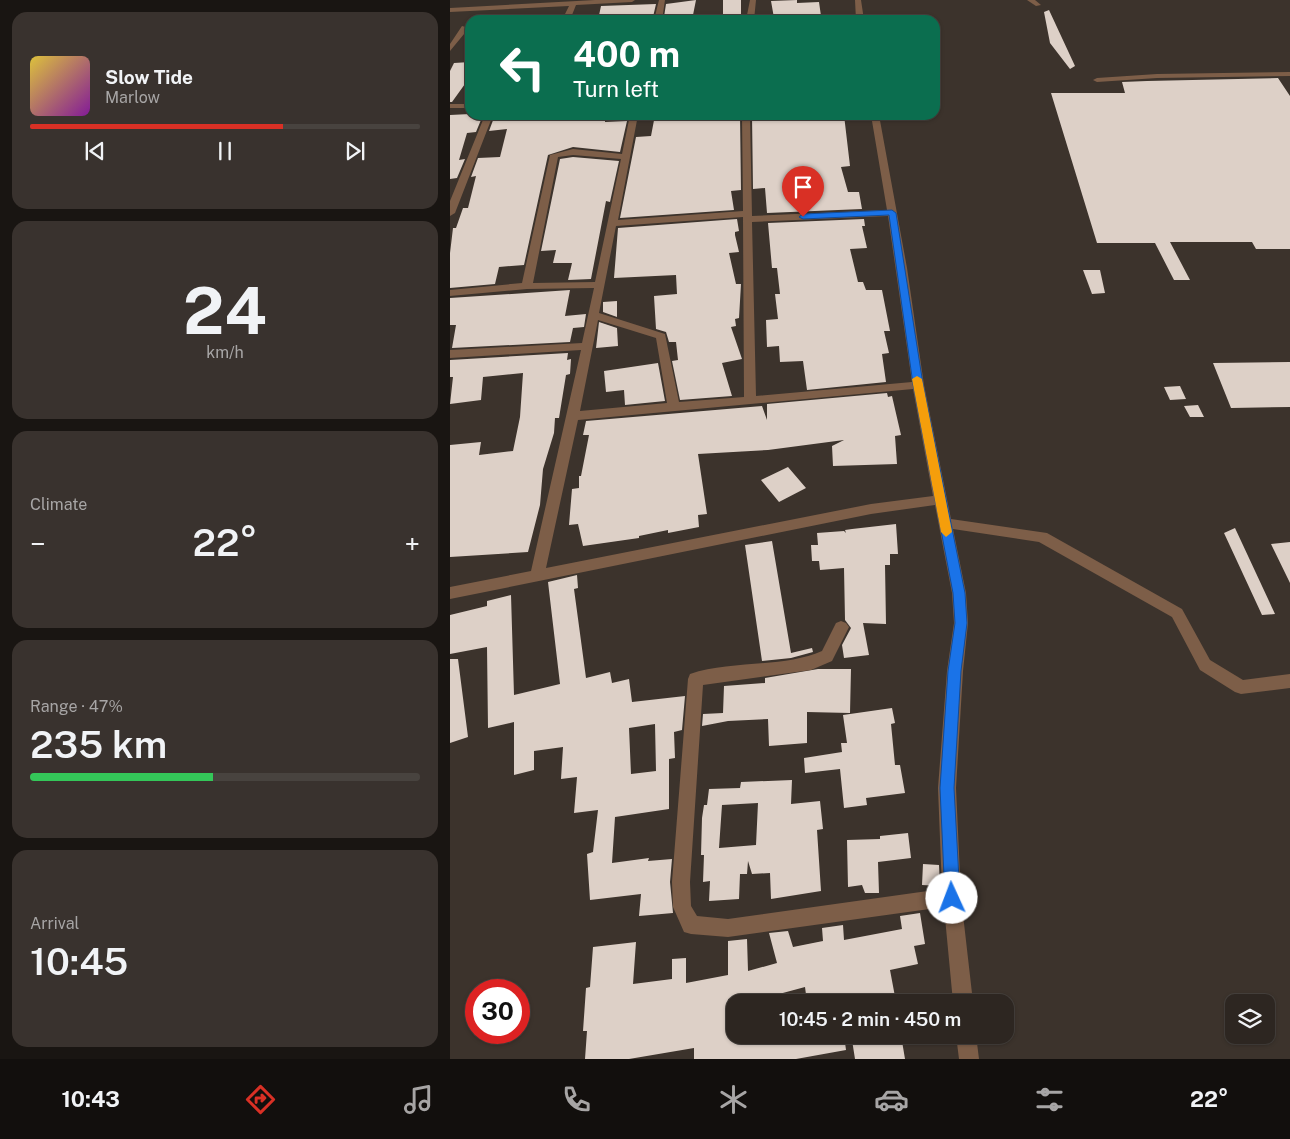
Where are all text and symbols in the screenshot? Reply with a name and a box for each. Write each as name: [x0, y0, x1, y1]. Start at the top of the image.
text: 400 m: [573, 34, 680, 75]
icon: left: [490, 35, 555, 100]
text: Slow Tide: [105, 66, 193, 88]
text: Turn left: [573, 76, 659, 102]
text: Marlow: [105, 88, 160, 107]
icon: previous: [81, 137, 109, 165]
icon: pause: [211, 137, 239, 165]
icon: next: [341, 137, 369, 165]
pin: [782, 166, 824, 217]
icon: arrive: [789, 173, 817, 201]
text: 24: [183, 272, 267, 349]
text: km/h: [206, 343, 244, 362]
text: Climate: [30, 495, 87, 514]
text: 22°: [193, 520, 257, 565]
text: −: [30, 527, 46, 560]
text: +: [404, 527, 420, 560]
text: Range · 47%: [30, 697, 123, 716]
text: 235 km: [30, 722, 167, 767]
position arrow: [925, 871, 977, 923]
text: Arrival: [30, 914, 79, 933]
text: 10:45: [30, 939, 128, 984]
speed limit sign: 30: [465, 979, 530, 1044]
map controls: [1225, 994, 1275, 1044]
button: layers: [1225, 994, 1275, 1044]
text: 10:45 · 2 min · 450 m: [779, 1008, 961, 1030]
icon: directions: [243, 1082, 278, 1117]
icon: music: [401, 1082, 436, 1117]
icon: phone: [559, 1082, 594, 1117]
icon: climate: [716, 1082, 751, 1117]
icon: car: [874, 1082, 909, 1117]
icon: filters: [1032, 1082, 1067, 1117]
text: 10:43: [61, 1086, 120, 1112]
text: 22°: [1190, 1086, 1228, 1112]

